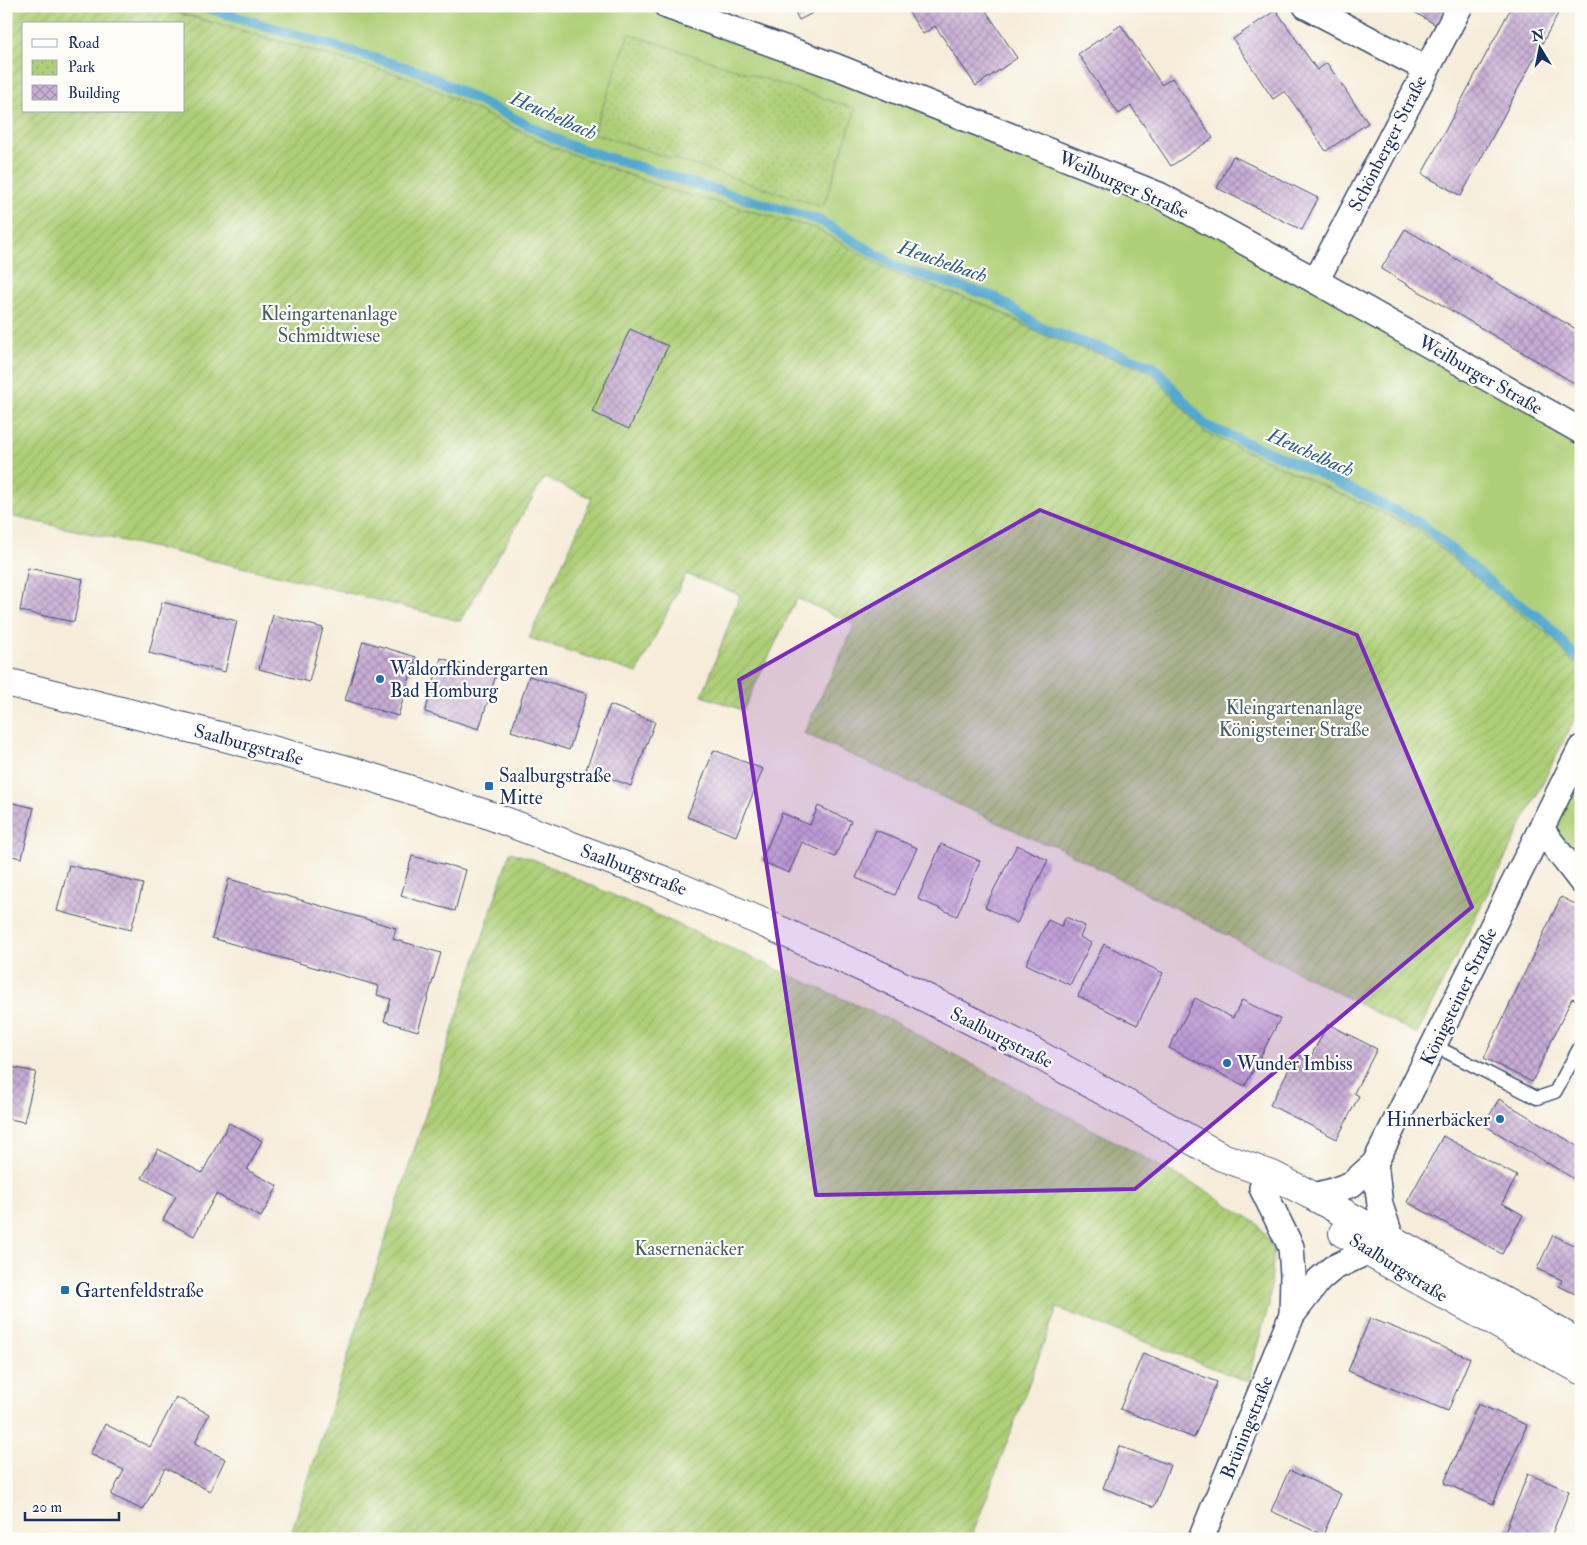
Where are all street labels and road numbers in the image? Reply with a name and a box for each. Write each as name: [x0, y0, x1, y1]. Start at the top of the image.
street label: Schönberger Straße: [1343, 71, 1433, 216]
street label: Weilburger Straße: [1054, 145, 1192, 224]
street label: Weilburger Straße: [1413, 329, 1547, 420]
street label: Saalburgstraße: [191, 719, 306, 771]
street label: Saalburgstraße: [577, 839, 690, 901]
street label: Königsteiner Straße: [1415, 923, 1503, 1069]
street label: Saalburgstraße: [946, 1002, 1057, 1074]
street label: Saalburgstraße: [1345, 1228, 1452, 1308]
street label: Brüningstraße: [1215, 1372, 1278, 1482]

